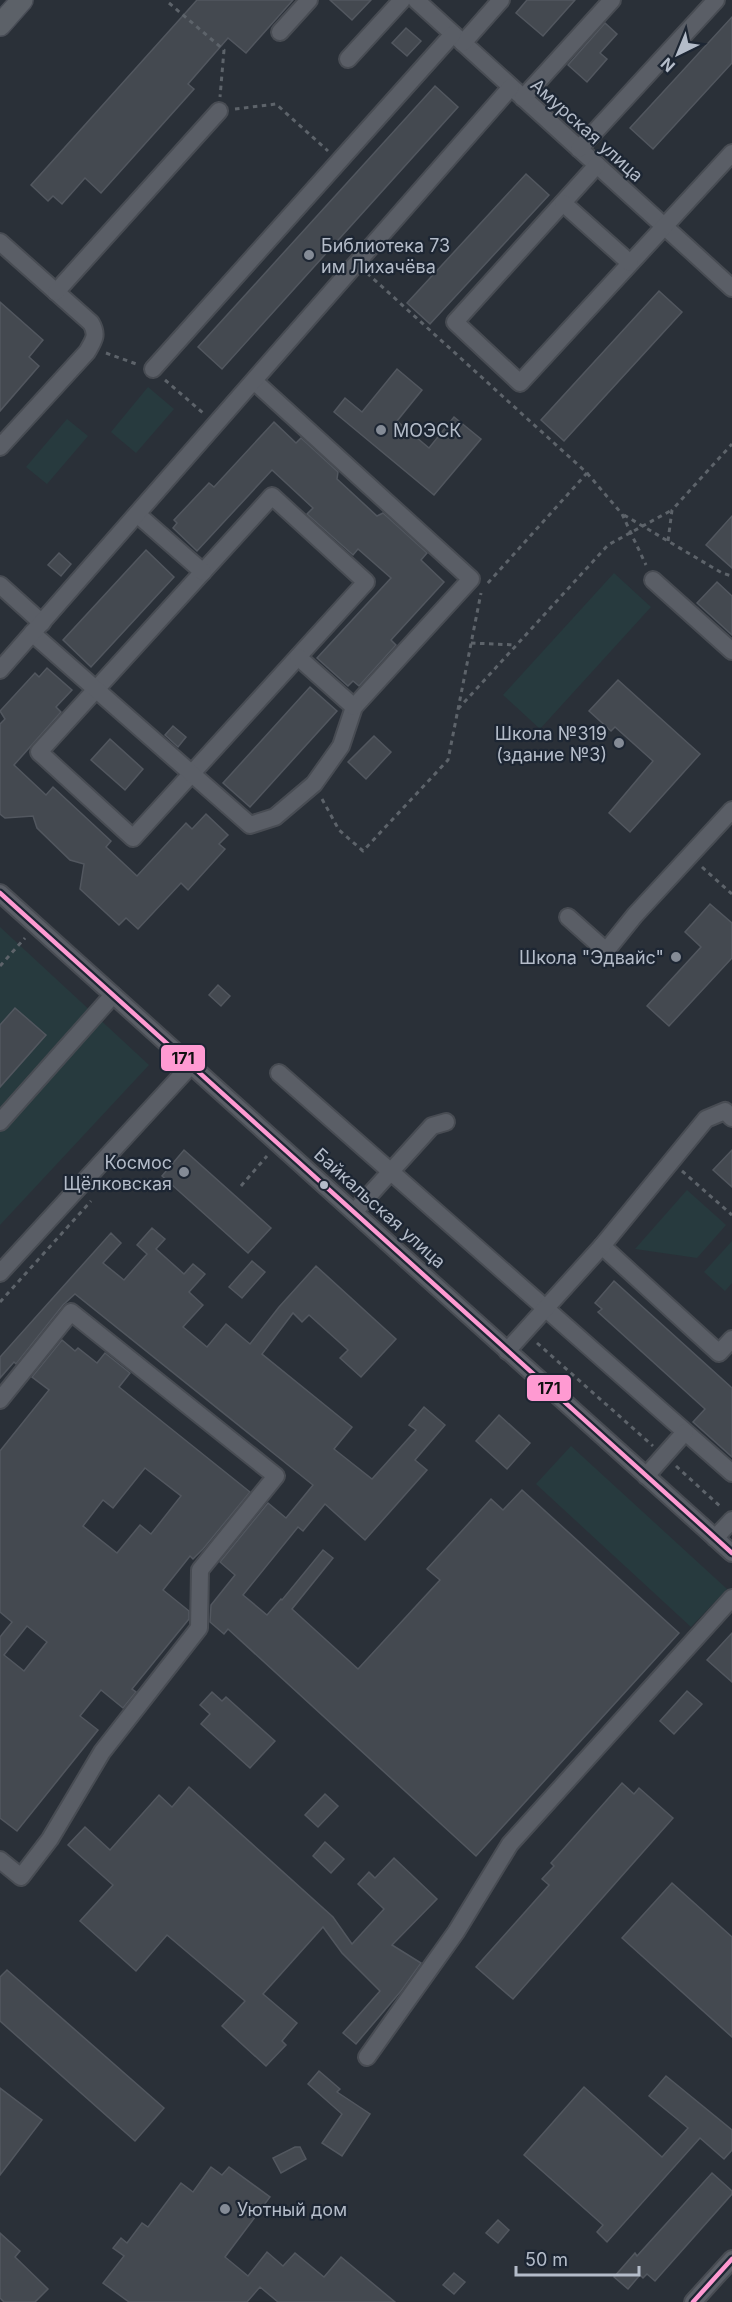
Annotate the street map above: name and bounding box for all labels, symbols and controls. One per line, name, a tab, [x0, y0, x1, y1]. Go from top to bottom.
north arrow	[648, 24, 708, 84]
text: N	[656, 53, 679, 76]
street label: Амурская улица	[527, 74, 647, 186]
place label: Библиотека 73 им Лихачёва	[321, 235, 450, 277]
marker: Библиотека 73 им Лихачёва	[302, 248, 316, 262]
place label: МОЭСК	[393, 420, 461, 441]
marker: МОЭСК	[374, 423, 388, 437]
place label: Школа №319 (здание №3)	[495, 723, 607, 765]
marker: Школа №319 (здание №3)	[612, 736, 626, 750]
place label: Школа "Эдвайс"	[519, 947, 664, 968]
marker: Школа "Эдвайс"	[669, 950, 683, 964]
line badge: 171	[160, 1044, 206, 1072]
text: 171	[171, 1048, 195, 1068]
street label: Байкальская улица	[310, 1144, 450, 1272]
place label: Космос Щёлковская	[63, 1152, 172, 1194]
marker: Космос Щёлковская	[177, 1165, 191, 1179]
unlabelled marker	[318, 1179, 330, 1191]
line badge: 171	[526, 1374, 572, 1402]
text: 171	[537, 1378, 561, 1398]
place label: Уютный дом	[237, 2199, 347, 2220]
marker: Уютный дом	[218, 2202, 232, 2216]
scale bar	[516, 2239, 639, 2277]
text: 50 m	[525, 2249, 568, 2270]

